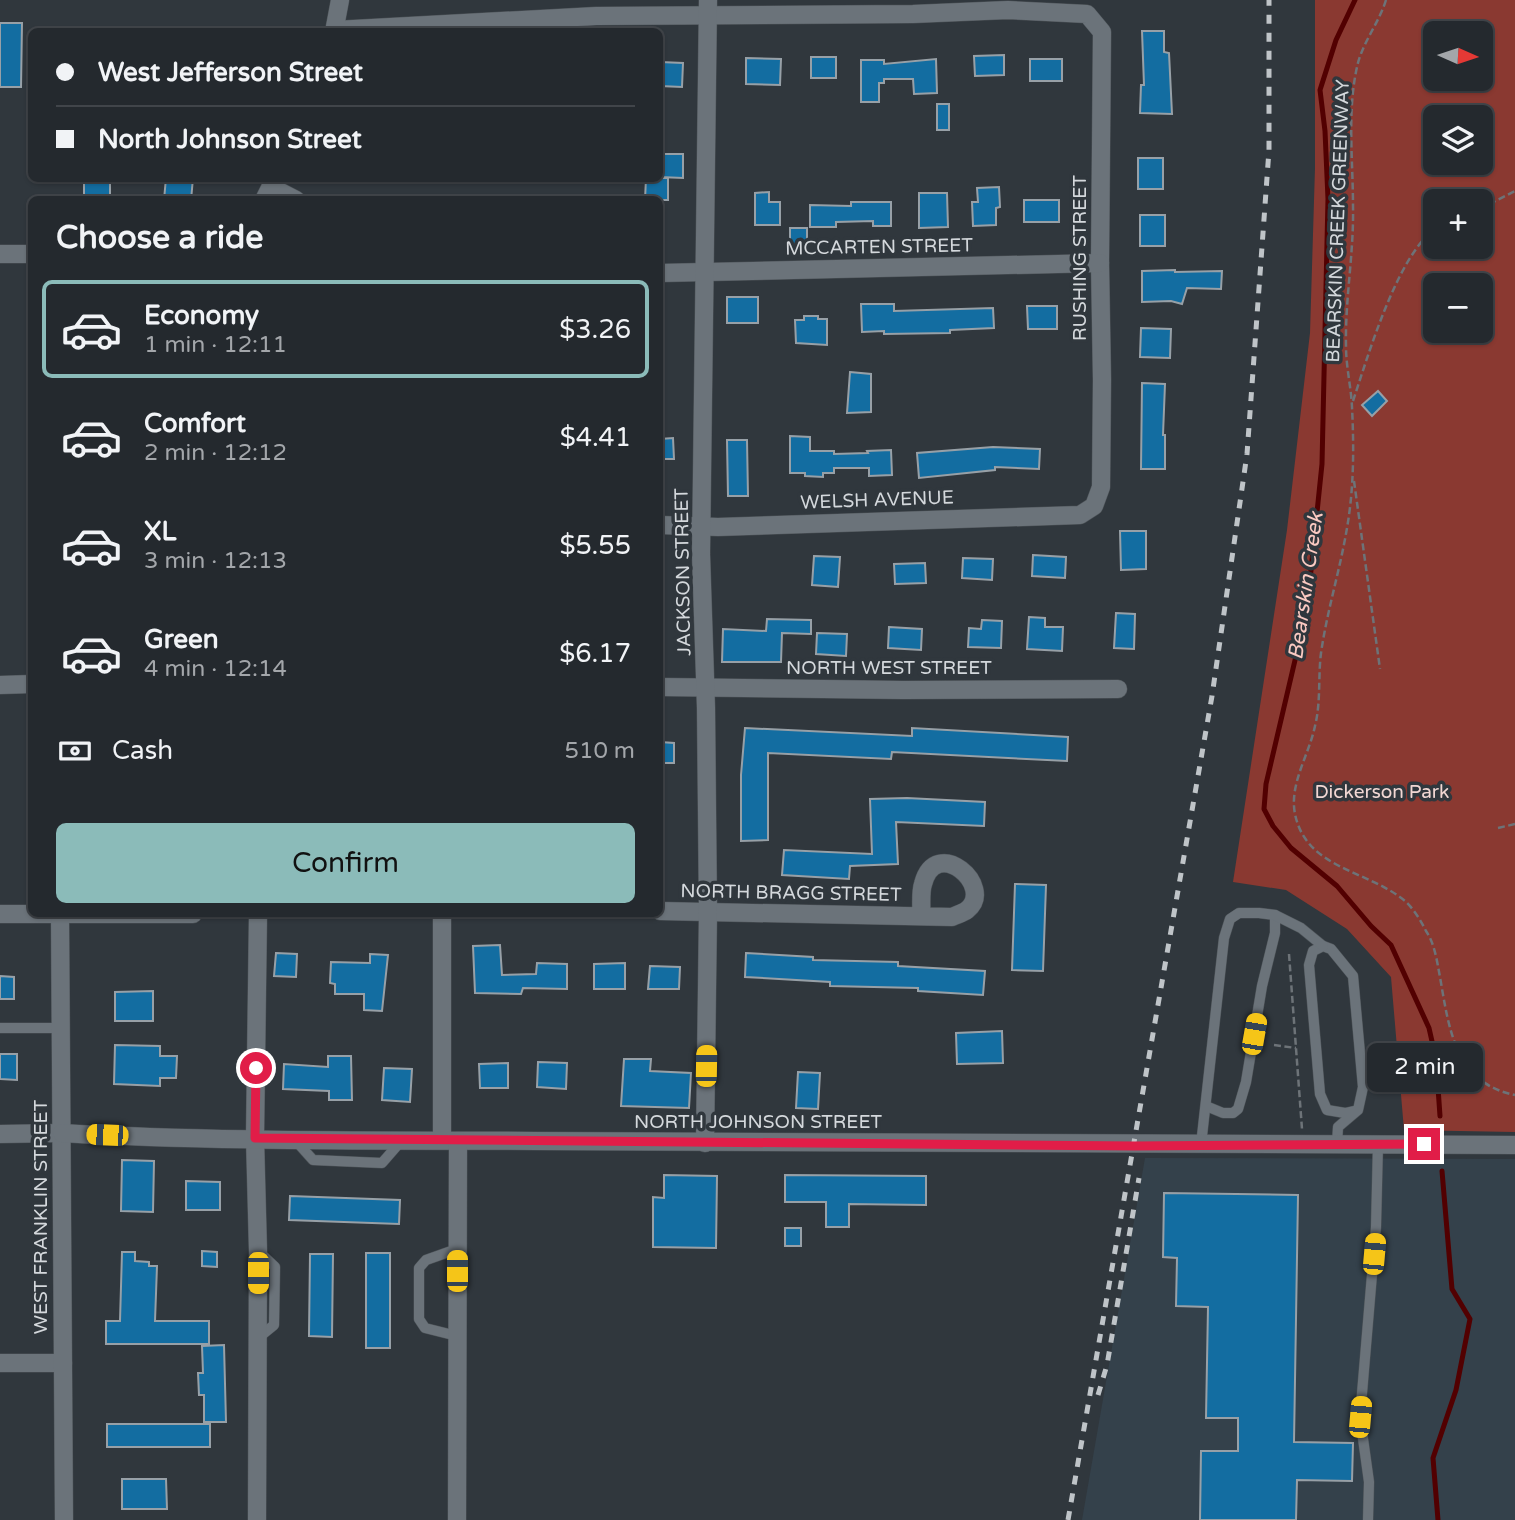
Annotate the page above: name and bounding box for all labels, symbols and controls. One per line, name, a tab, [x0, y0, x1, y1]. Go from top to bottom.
north arrow	[1423, 21, 1493, 91]
map controls	[1423, 21, 1493, 343]
text: West Jefferson Street	[98, 57, 363, 88]
street label: BEARSKIN CREEK GREENWAY	[1322, 79, 1354, 363]
button: layers	[1423, 105, 1493, 175]
text: North Johnson Street	[98, 124, 362, 155]
street label: RUSHING STREET	[1069, 175, 1091, 341]
button: +	[1423, 189, 1493, 259]
text: Choose a ride	[56, 219, 263, 257]
street label: MCCARTEN STREET	[785, 234, 974, 260]
button: −	[1423, 273, 1493, 343]
icon: car	[60, 298, 123, 361]
text: Economy	[144, 300, 259, 331]
text: $3.26	[559, 314, 631, 345]
text: 1 min · 12:11	[144, 331, 287, 359]
icon: car	[60, 406, 123, 469]
text: Comfort	[144, 408, 246, 439]
text: $4.41	[560, 422, 631, 453]
text: 2 min · 12:12	[144, 439, 287, 467]
street label: WELSH AVENUE	[800, 486, 954, 514]
street label: JACKSON STREET	[671, 487, 695, 656]
water label: Bearskin Creek	[1283, 509, 1329, 661]
icon: car	[60, 514, 123, 577]
text: XL	[144, 516, 176, 547]
text: $5.55	[559, 530, 631, 561]
text: 3 min · 12:13	[144, 547, 287, 575]
icon: car	[60, 622, 123, 685]
text: Green	[144, 624, 219, 655]
text: $6.17	[559, 638, 631, 669]
text: 4 min · 12:14	[144, 655, 287, 683]
street label: NORTH WEST STREET	[786, 657, 992, 679]
icon: cash	[56, 732, 94, 770]
text: Cash	[112, 735, 173, 766]
text: 510 m	[565, 737, 635, 765]
park label: Dickerson Park	[1315, 781, 1449, 803]
button: Confirm	[56, 823, 635, 903]
street label: NORTH BRAGG STREET	[680, 880, 902, 906]
car	[1241, 1011, 1268, 1057]
callout: 2 min	[1366, 1042, 1482, 1092]
car	[696, 1045, 717, 1087]
route start	[240, 1052, 272, 1084]
text: 2 min	[1394, 1053, 1456, 1081]
street label: WEST FRANKLIN STREET	[30, 1099, 52, 1334]
street label: NORTH JOHNSON STREET	[634, 1111, 883, 1133]
car	[86, 1124, 129, 1146]
route end	[1408, 1128, 1440, 1160]
car	[1362, 1232, 1387, 1276]
car	[447, 1250, 468, 1292]
car	[248, 1252, 269, 1294]
car	[1348, 1395, 1373, 1439]

